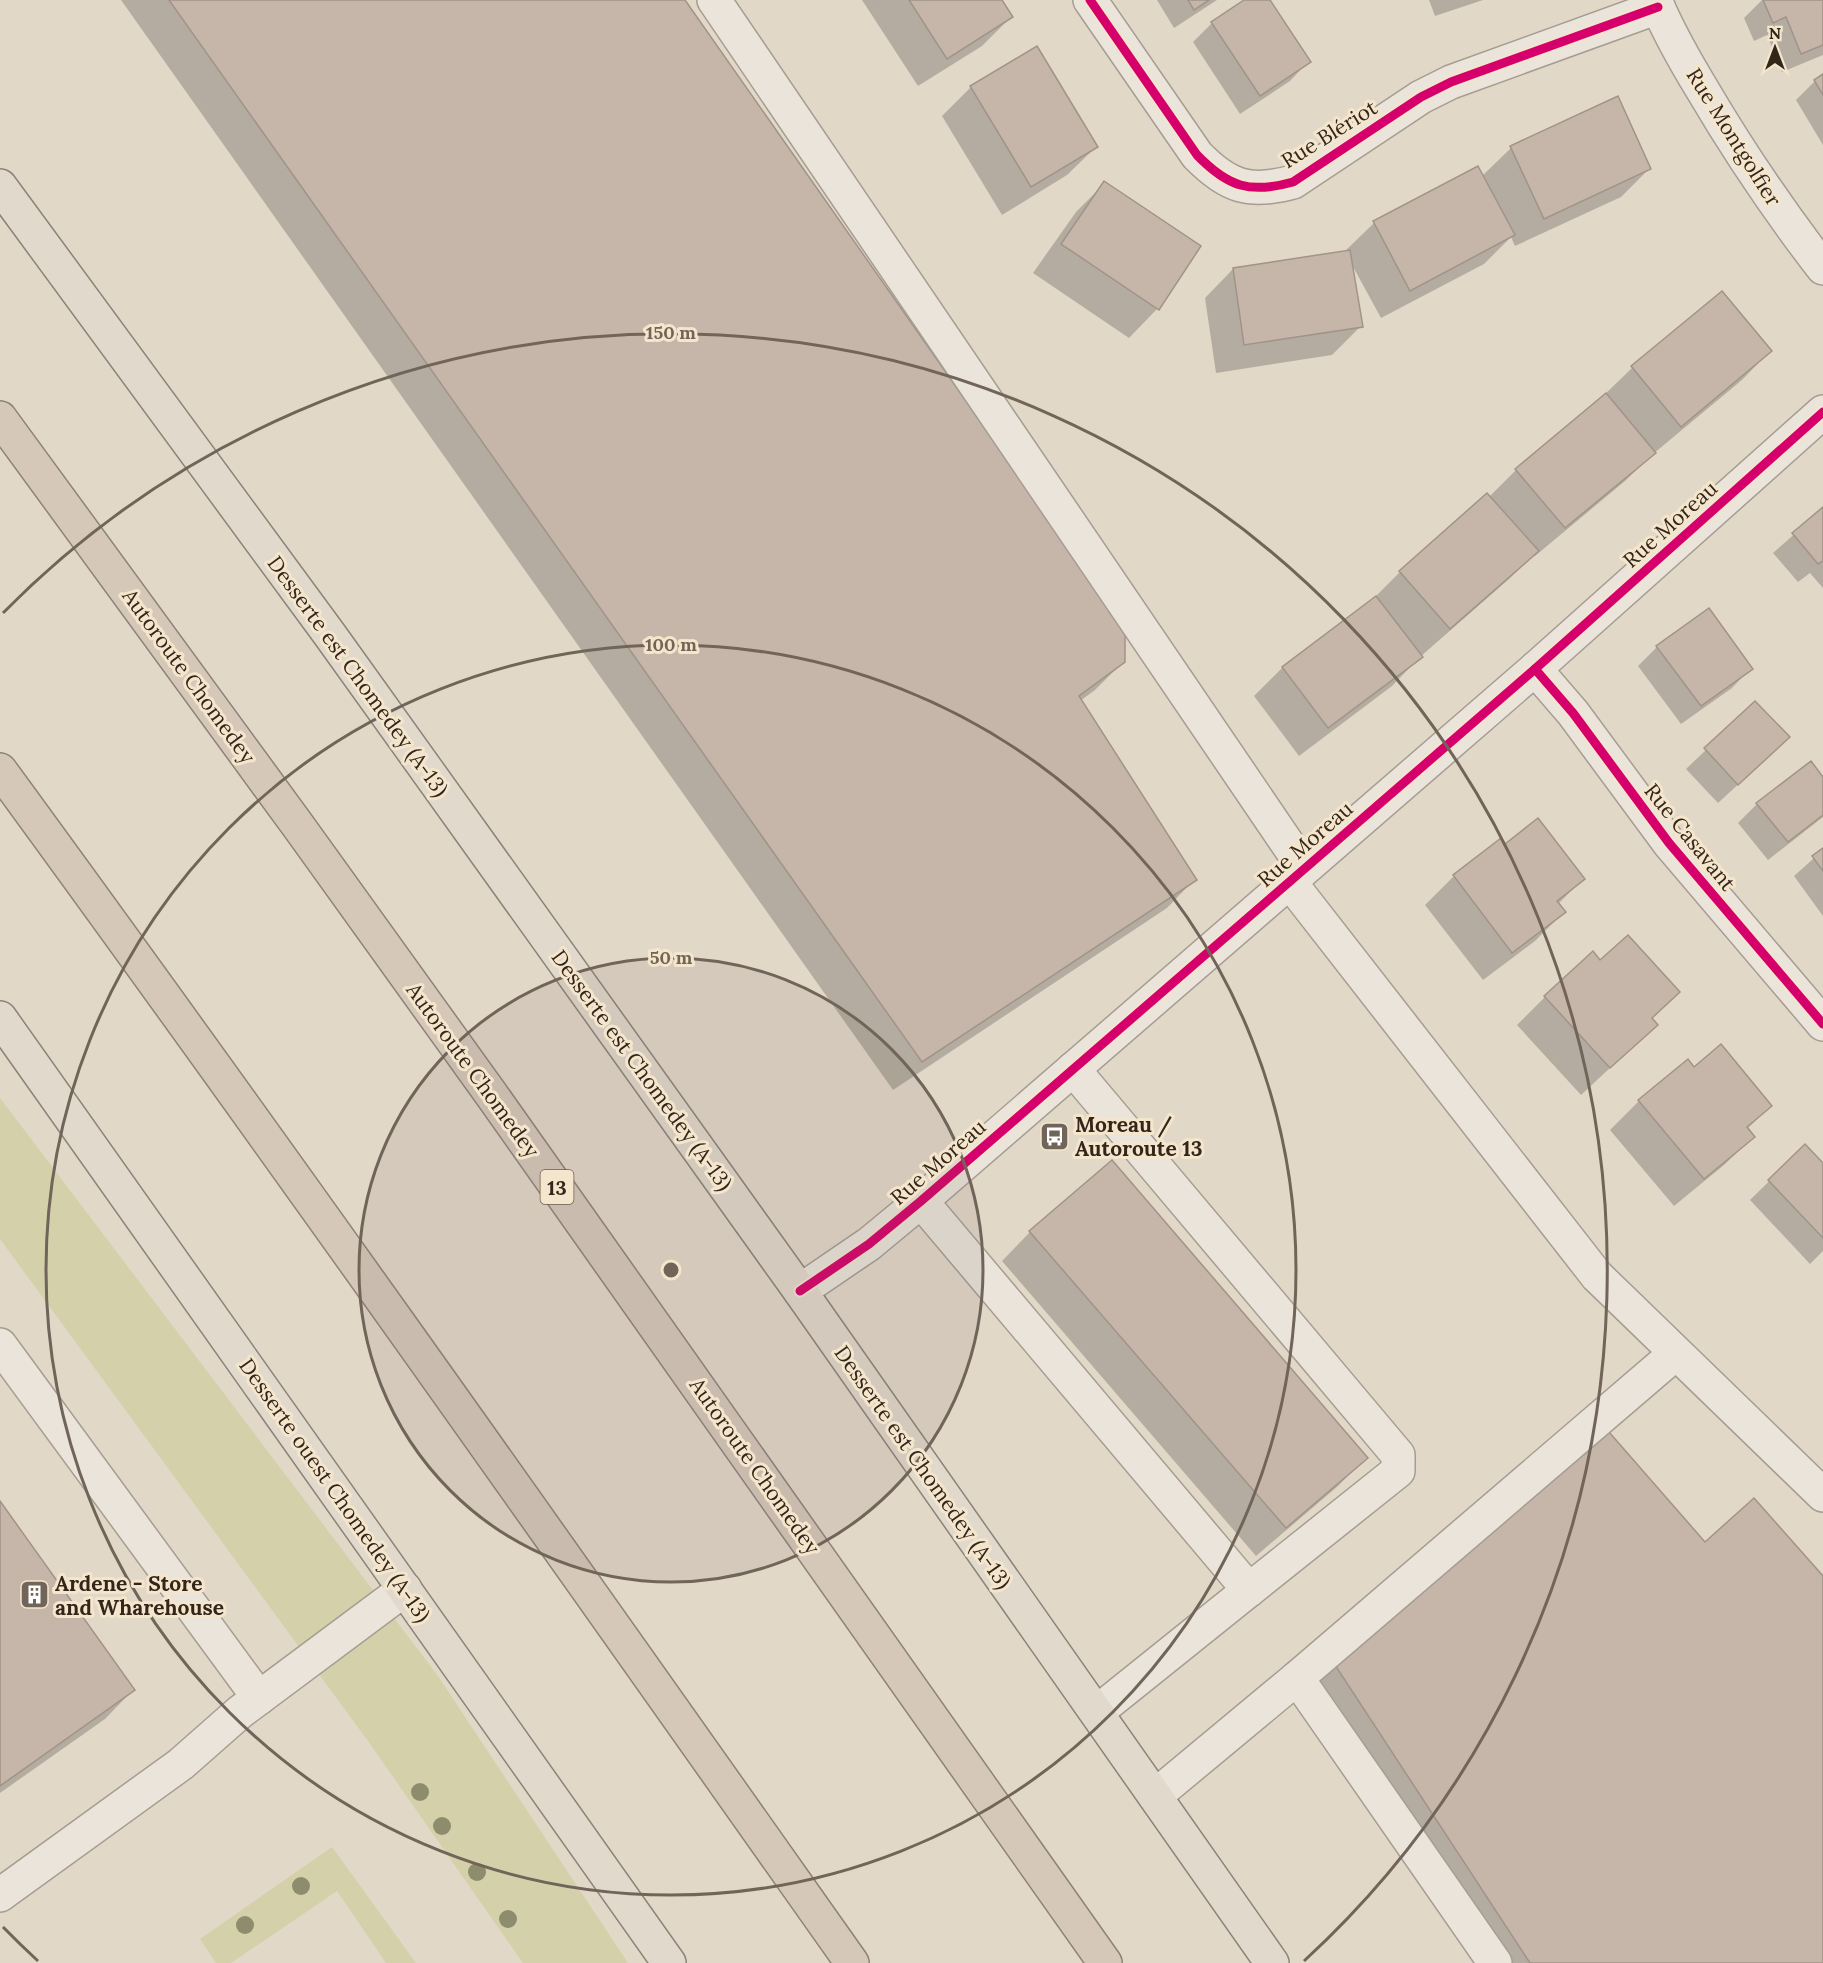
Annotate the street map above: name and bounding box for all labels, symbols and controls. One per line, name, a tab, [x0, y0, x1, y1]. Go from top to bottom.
north arrow	[1745, 18, 1805, 78]
text: N	[1769, 23, 1781, 43]
street label: Rue Montgolfier	[1681, 63, 1787, 211]
street label: Rue Blériot	[1276, 93, 1383, 174]
text: 150 m	[646, 321, 696, 344]
street label: Rue Moreau	[1617, 475, 1723, 573]
street label: Desserte est Chomedey (A-13)	[262, 550, 454, 802]
street label: Autoroute Chomedey	[116, 583, 261, 769]
text: 100 m	[645, 633, 697, 656]
street label: Rue Casavant	[1638, 778, 1742, 897]
street label: Rue Moreau	[1252, 795, 1358, 893]
street label: Desserte est Chomedey (A-13)	[546, 945, 738, 1195]
text: 50 m	[650, 946, 693, 969]
street label: Autoroute Chomedey	[400, 977, 545, 1163]
place label: Moreau / Autoroute 13	[1075, 1111, 1203, 1162]
street label: Rue Moreau	[885, 1113, 991, 1211]
bus stop icon: Moreau / Autoroute 13	[1038, 1120, 1070, 1152]
road number: 13	[540, 1170, 574, 1204]
centre of rings	[661, 1260, 681, 1280]
street label: Desserte est Chomedey (A-13)	[829, 1340, 1017, 1594]
street label: Desserte ouest Chomedey (A-13)	[233, 1353, 437, 1627]
street label: Autoroute Chomedey	[683, 1372, 826, 1560]
place label: Ardene - Store and Wharehouse	[55, 1570, 224, 1621]
building icon: Ardene - Store and Wharehouse	[18, 1579, 50, 1611]

